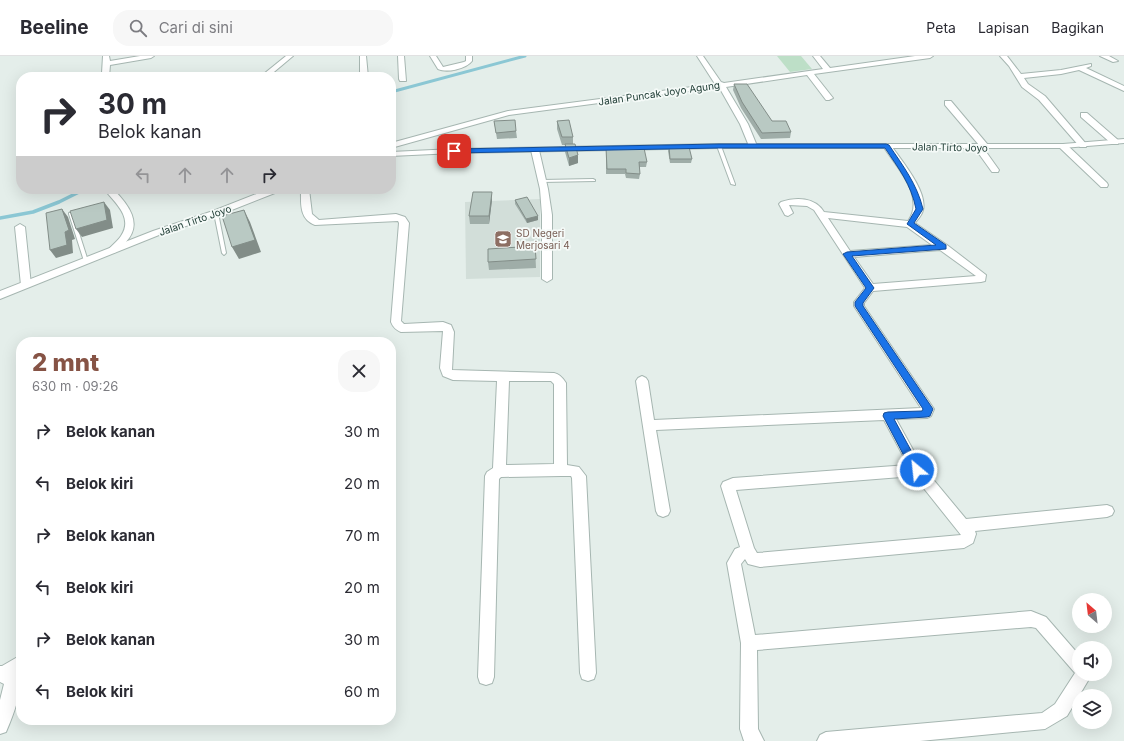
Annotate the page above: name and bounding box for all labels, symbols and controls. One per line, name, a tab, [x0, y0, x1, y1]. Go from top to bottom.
search box	[113, 10, 393, 46]
text: Beeline	[20, 16, 89, 39]
icon: search	[127, 17, 149, 39]
text: Cari di sini	[159, 18, 233, 37]
text: Peta	[926, 19, 956, 36]
text: Lapisan	[978, 19, 1029, 36]
text: Bagikan	[1051, 19, 1104, 36]
street label: Jalan Puncak Joyo Agung	[597, 79, 721, 107]
text: 30 m	[98, 87, 167, 121]
icon: right	[32, 88, 84, 140]
text: Belok kanan	[98, 121, 202, 142]
pin	[437, 134, 471, 168]
icon: arrive	[443, 140, 465, 162]
street label: Jalan Tirto Joyo	[912, 140, 988, 154]
icon: left	[132, 164, 154, 186]
icon: ahead	[174, 164, 196, 186]
icon: ahead	[216, 164, 238, 186]
icon: right	[258, 164, 280, 186]
street label: Jalan Tirto Joyo	[157, 202, 233, 238]
place label: SD Negeri Merjosari 4	[516, 227, 570, 251]
school or university icon: SD Negeri Merjosari 4	[493, 229, 513, 249]
text: 2 mnt	[32, 348, 99, 377]
button: close	[338, 350, 380, 392]
text: 630 m · 09:26	[32, 378, 118, 394]
icon: right	[32, 420, 54, 442]
text: Belok kanan	[66, 422, 155, 441]
text: 30 m	[344, 422, 380, 441]
position arrow	[896, 449, 938, 491]
icon: left	[32, 472, 54, 494]
text: Belok kiri	[66, 474, 133, 493]
text: 20 m	[344, 474, 380, 493]
icon: right	[32, 524, 54, 546]
text: Belok kanan	[66, 526, 155, 545]
text: 70 m	[345, 526, 380, 545]
icon: left	[32, 576, 54, 598]
text: Belok kiri	[66, 578, 133, 597]
text: 20 m	[344, 578, 380, 597]
north arrow	[1072, 593, 1112, 633]
map controls	[1072, 593, 1112, 729]
icon: right	[32, 628, 54, 650]
text: Belok kanan	[66, 630, 155, 649]
text: 30 m	[344, 630, 380, 649]
button: sound	[1072, 641, 1112, 681]
icon: left	[32, 680, 54, 702]
text: Belok kiri	[66, 682, 133, 701]
text: 60 m	[344, 682, 380, 701]
button: layers	[1072, 689, 1112, 729]

